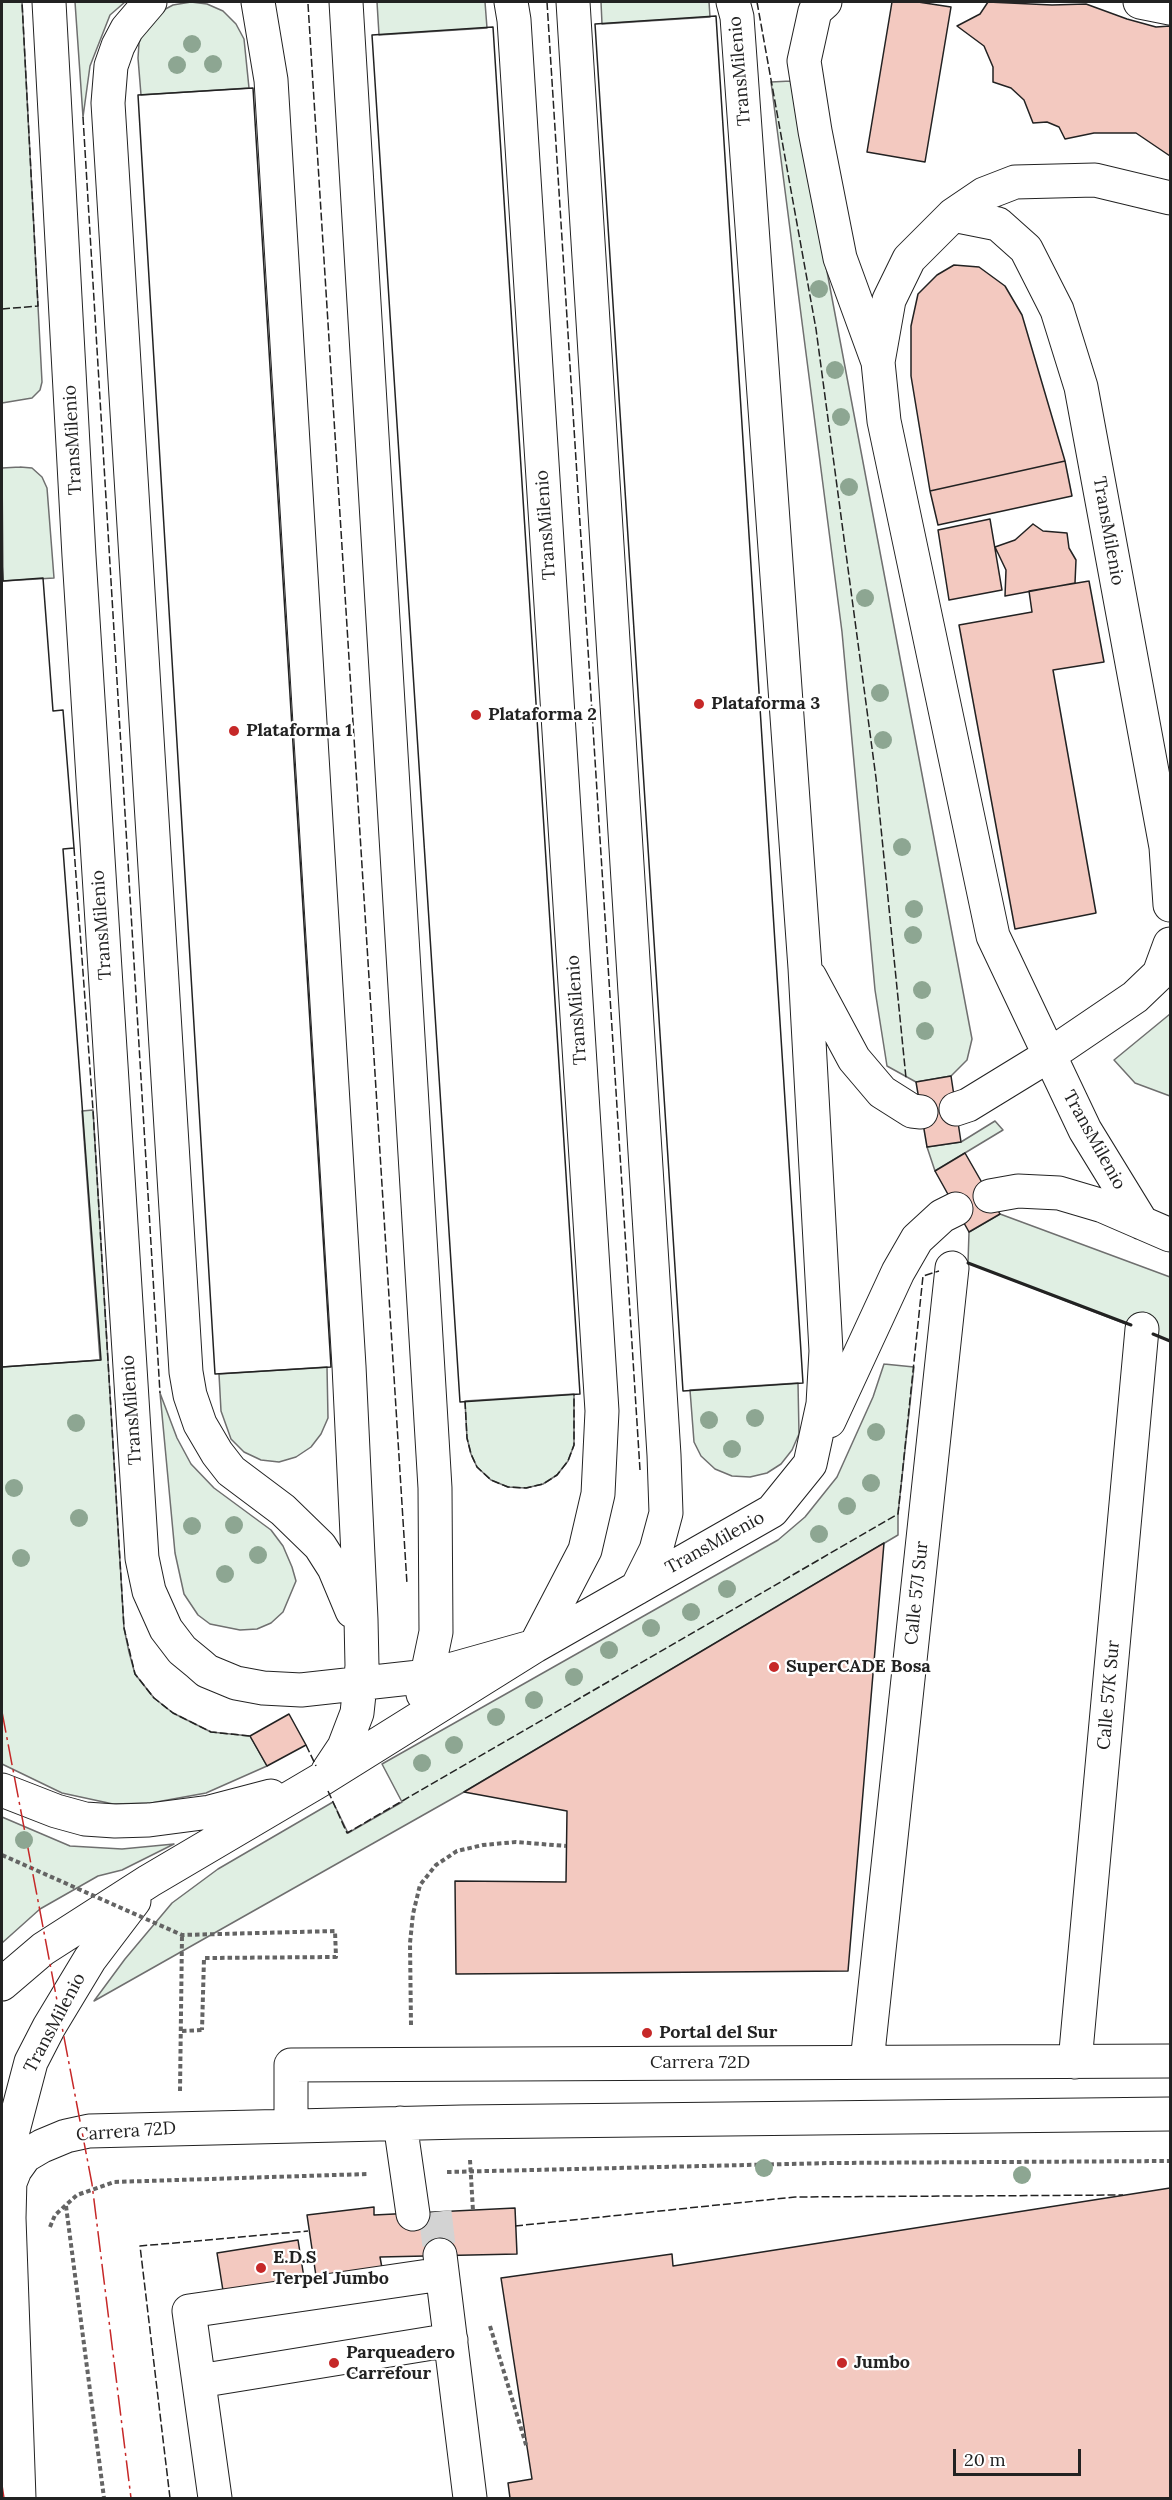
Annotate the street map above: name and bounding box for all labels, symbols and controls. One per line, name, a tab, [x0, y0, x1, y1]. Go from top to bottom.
street label: TransMilenio	[724, 15, 756, 127]
street label: TransMilenio	[59, 385, 87, 495]
street label: TransMilenio	[531, 469, 561, 581]
street label: TransMilenio	[1088, 475, 1128, 587]
place label: Plataforma 3	[711, 693, 820, 715]
marker: Plataforma 3	[692, 697, 706, 711]
place label: Plataforma 2	[488, 704, 597, 726]
marker: Plataforma 2	[469, 708, 483, 722]
place label: Plataforma 1	[246, 720, 353, 742]
marker: Plataforma 1	[227, 724, 241, 738]
street label: TransMilenio	[87, 869, 117, 981]
street label: TransMilenio	[562, 954, 592, 1066]
street label: TransMilenio	[1058, 1087, 1130, 1193]
street label: TransMilenio	[117, 1354, 147, 1466]
street label: TransMilenio	[662, 1507, 768, 1579]
street label: Calle 57J Sur	[901, 1540, 933, 1646]
street label: Calle 57K Sur	[1093, 1639, 1125, 1751]
place label: SuperCADE Bosa	[786, 1656, 931, 1678]
marker: SuperCADE Bosa	[767, 1660, 781, 1674]
street label: TransMilenio	[20, 1969, 90, 2077]
place label: Portal del Sur	[659, 2022, 777, 2044]
marker: Portal del Sur	[640, 2026, 654, 2040]
street label: Carrera 72D	[650, 2052, 750, 2074]
street label: Carrera 72D	[75, 2118, 177, 2146]
place label: E.D.S Terpel Jumbo	[273, 2247, 389, 2290]
marker: E.D.S Terpel Jumbo	[254, 2261, 268, 2275]
place label: Parqueadero Carrefour	[346, 2342, 455, 2384]
place label: Jumbo	[854, 2352, 910, 2374]
marker: Parqueadero Carrefour	[327, 2356, 341, 2370]
marker: Jumbo	[835, 2356, 849, 2370]
scale bar	[956, 2437, 1084, 2475]
text: 20 m	[964, 2448, 1006, 2471]

